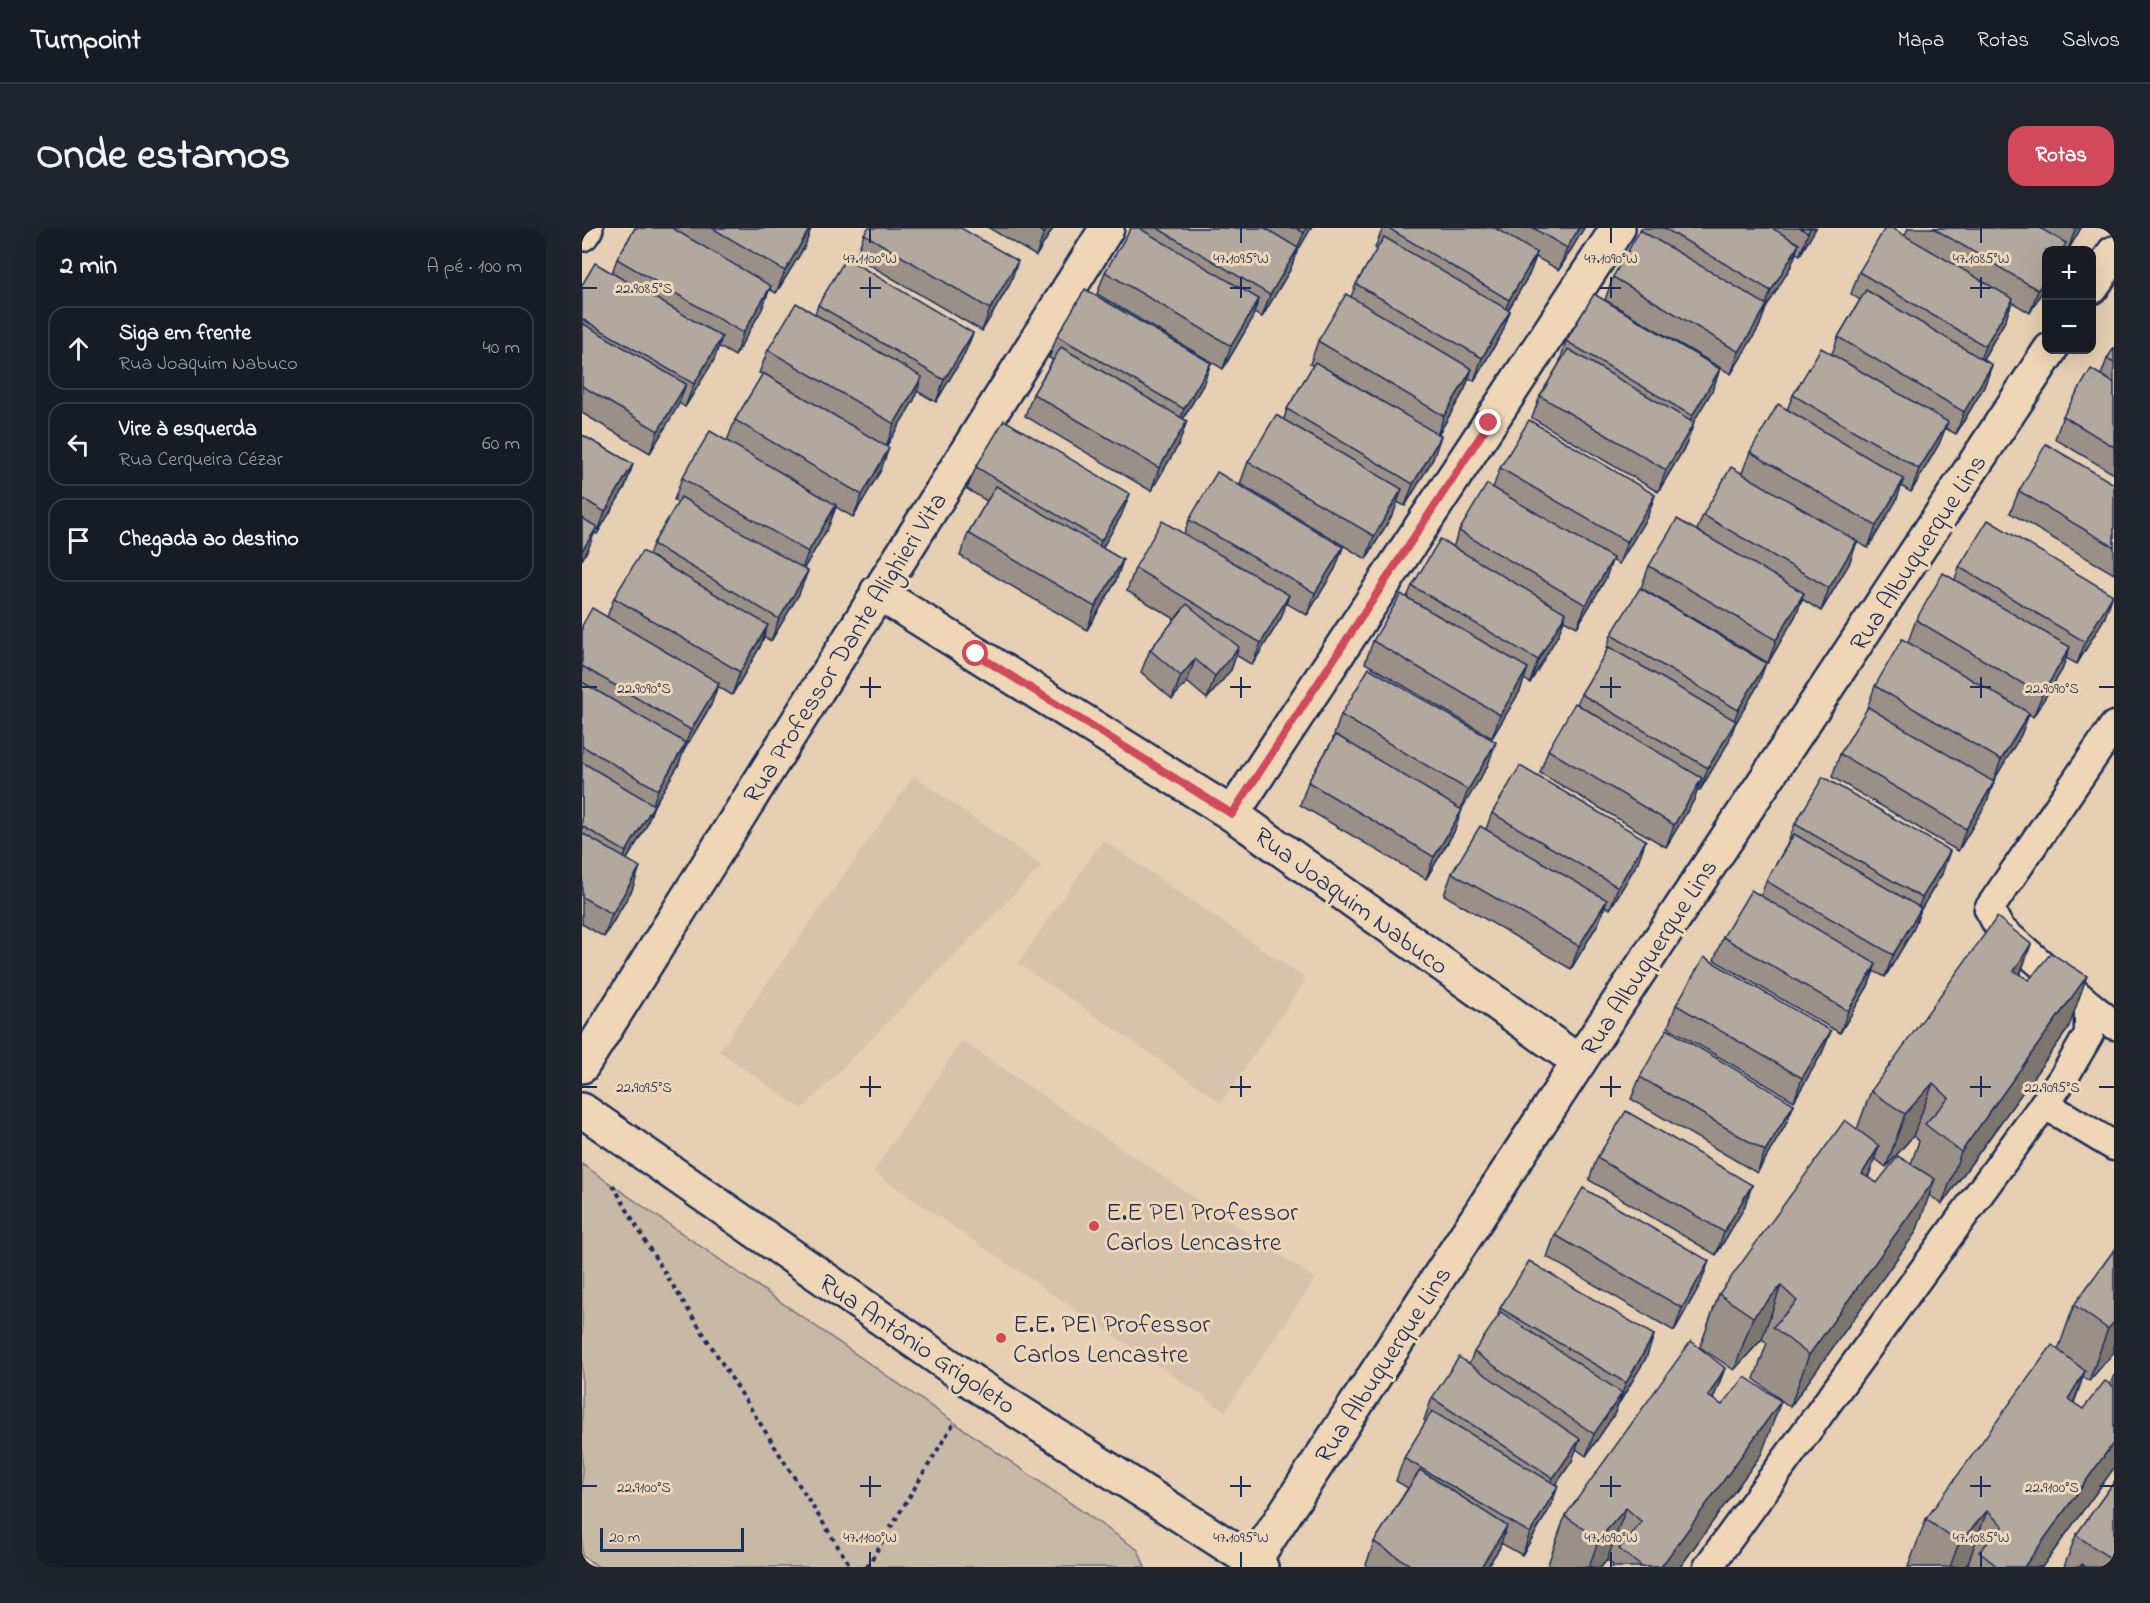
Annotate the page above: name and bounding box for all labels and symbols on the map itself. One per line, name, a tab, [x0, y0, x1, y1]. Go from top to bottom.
text: 47.1100°W	[843, 248, 897, 270]
text: 47.1095°W	[1213, 248, 1269, 270]
text: 47.1090°W	[1584, 248, 1638, 270]
text: 47.1085°W	[1953, 248, 2009, 270]
text: 22.9085°S	[616, 278, 673, 300]
route end	[1475, 409, 1501, 435]
street label: Rua Albuquerque Lins	[1841, 448, 1998, 660]
street label: Rua Professor Dante Alighieri Vita	[735, 486, 958, 812]
route start	[962, 640, 988, 666]
text: 22.9090°S	[617, 678, 671, 700]
text: 22.9090°S	[2025, 678, 2079, 700]
street label: Rua Joaquim Nabuco	[1245, 819, 1455, 986]
street label: Rua Albuquerque Lins	[1572, 853, 1729, 1065]
text: 22.9095°S	[616, 1077, 672, 1099]
text: 22.9095°S	[2024, 1077, 2080, 1099]
place label: E.E PEI Professor Carlos Lencastre	[1106, 1195, 1299, 1263]
marker: E.E PEI Professor Carlos Lencastre	[1087, 1219, 1101, 1233]
street label: Rua Albuquerque Lins	[1306, 1260, 1463, 1472]
street label: Rua Antônio Grigoleto	[810, 1265, 1022, 1426]
place label: E.E. PEI Professor Carlos Lencastre	[1013, 1307, 1211, 1375]
marker: E.E. PEI Professor Carlos Lencastre	[994, 1331, 1008, 1345]
text: 22.9100°S	[617, 1477, 671, 1499]
text: 22.9100°S	[2025, 1477, 2079, 1499]
scale bar	[600, 1525, 744, 1552]
text: 47.1100°W	[843, 1527, 897, 1549]
text: 47.1095°W	[1213, 1527, 1269, 1549]
text: 47.1090°W	[1584, 1527, 1638, 1549]
text: 47.1085°W	[1953, 1527, 2009, 1549]

